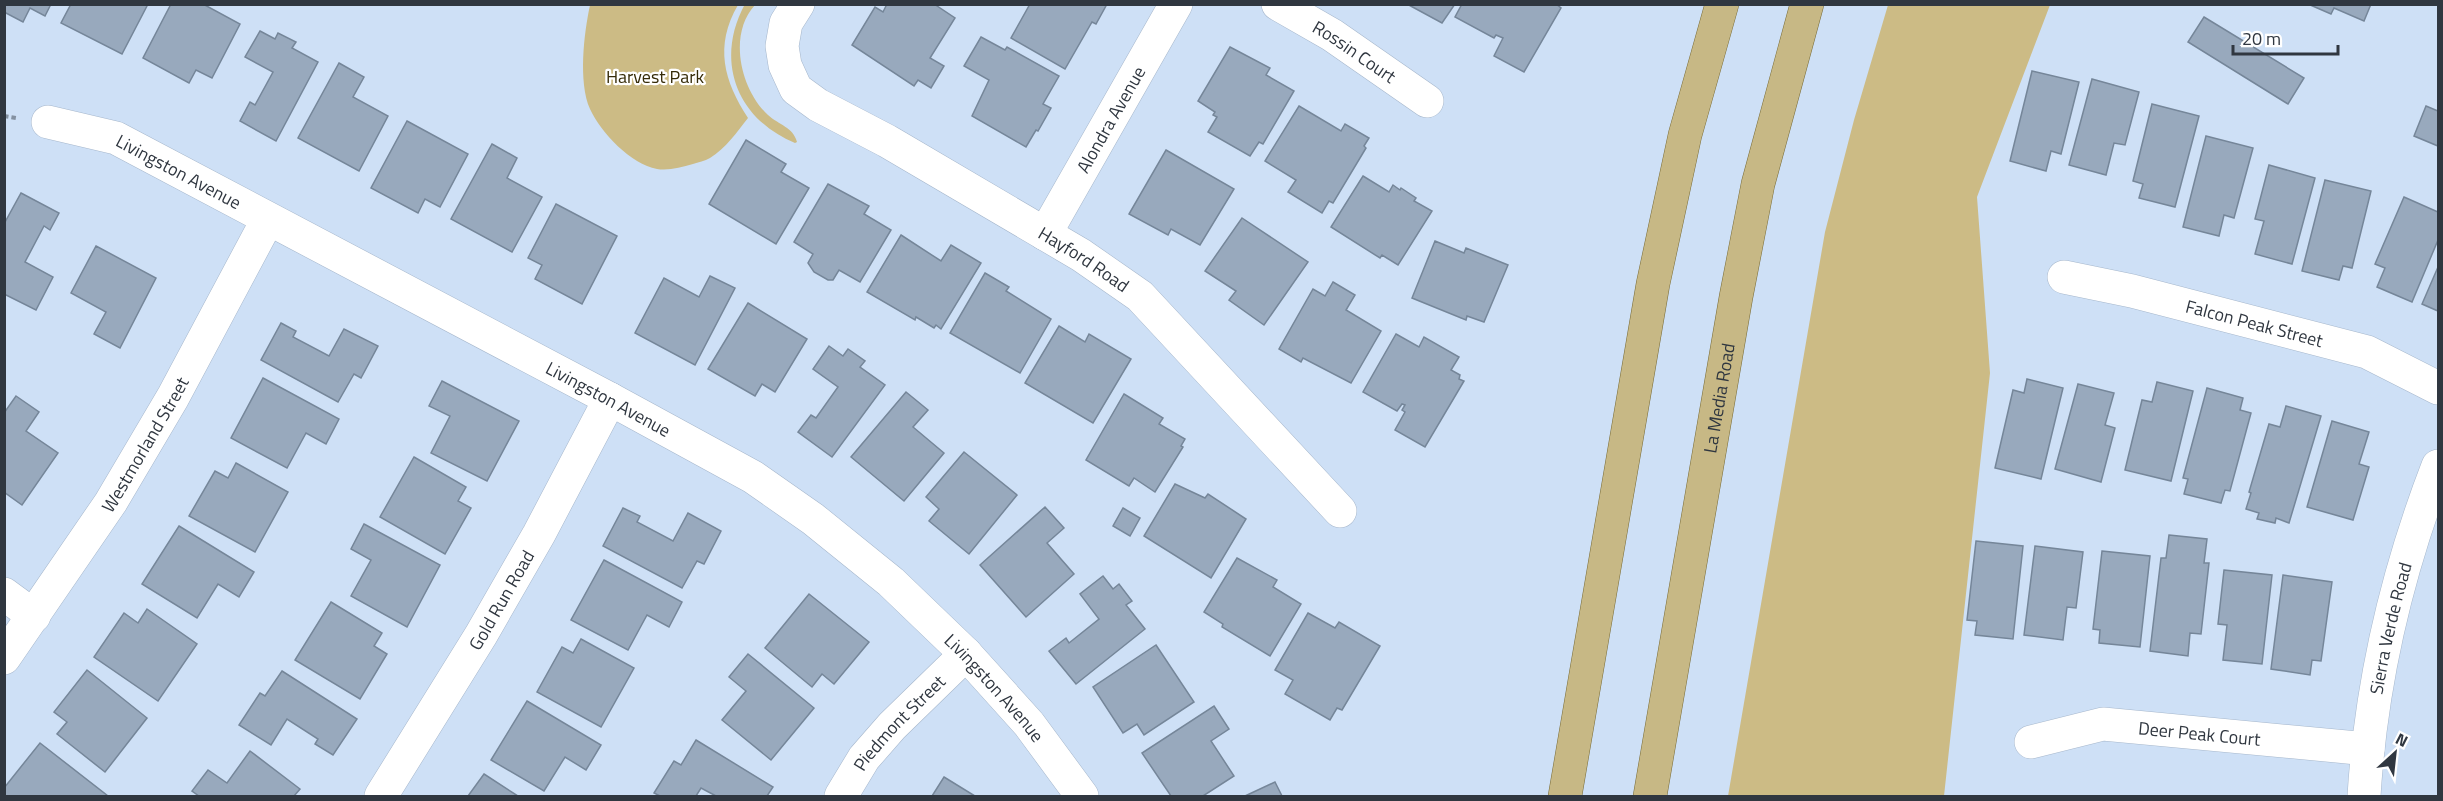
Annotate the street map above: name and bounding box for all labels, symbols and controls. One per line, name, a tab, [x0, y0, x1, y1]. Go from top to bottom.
street label: Rossin Court	[1308, 13, 1402, 90]
scale bar	[2233, 18, 2338, 56]
text: 20 m	[2242, 25, 2281, 52]
street label: Alondra Avenue	[1069, 61, 1152, 178]
park label: Harvest Park	[606, 63, 704, 90]
street label: Livingston Avenue	[111, 127, 246, 215]
street label: Hayford Road	[1033, 219, 1135, 298]
street label: Falcon Peak Street	[2183, 292, 2327, 354]
street label: La Media Road	[1696, 341, 1741, 455]
street label: Livingston Avenue	[541, 354, 676, 443]
street label: Westmorland Street	[94, 371, 195, 518]
street label: Gold Run Road	[461, 545, 541, 655]
street label: Sierra Verde Road	[2362, 559, 2418, 696]
street label: Livingston Avenue	[939, 627, 1051, 747]
street label: Piedmont Street	[846, 668, 951, 776]
street label: Deer Peak Court	[2137, 714, 2262, 752]
north arrow	[2365, 723, 2425, 783]
text: N	[2391, 726, 2412, 753]

